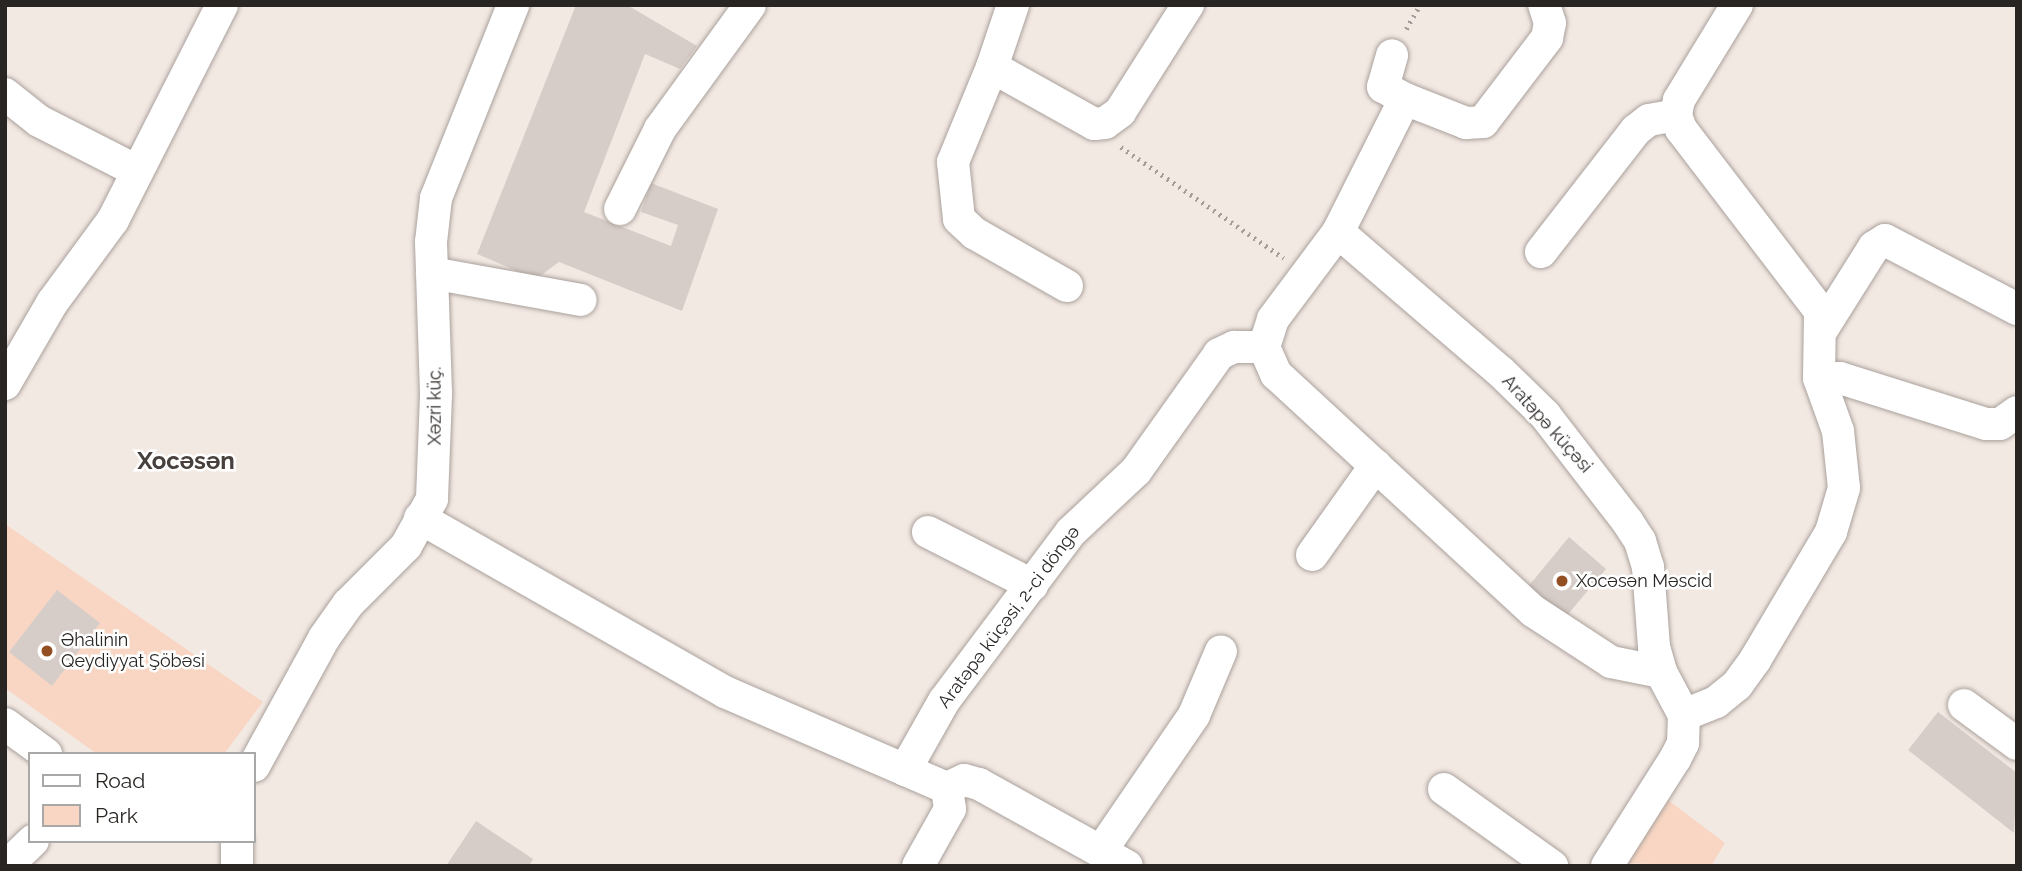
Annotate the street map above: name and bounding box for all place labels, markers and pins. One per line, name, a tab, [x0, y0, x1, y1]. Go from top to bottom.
place label: Xocəsən Məscid	[1576, 570, 1712, 592]
marker: Xocəsən Məscid	[1554, 573, 1570, 589]
place label: Əhalinin Qeydiyyat Şöbəsi	[61, 630, 205, 672]
marker: Əhalinin Qeydiyyat Şöbəsi	[39, 643, 55, 659]

